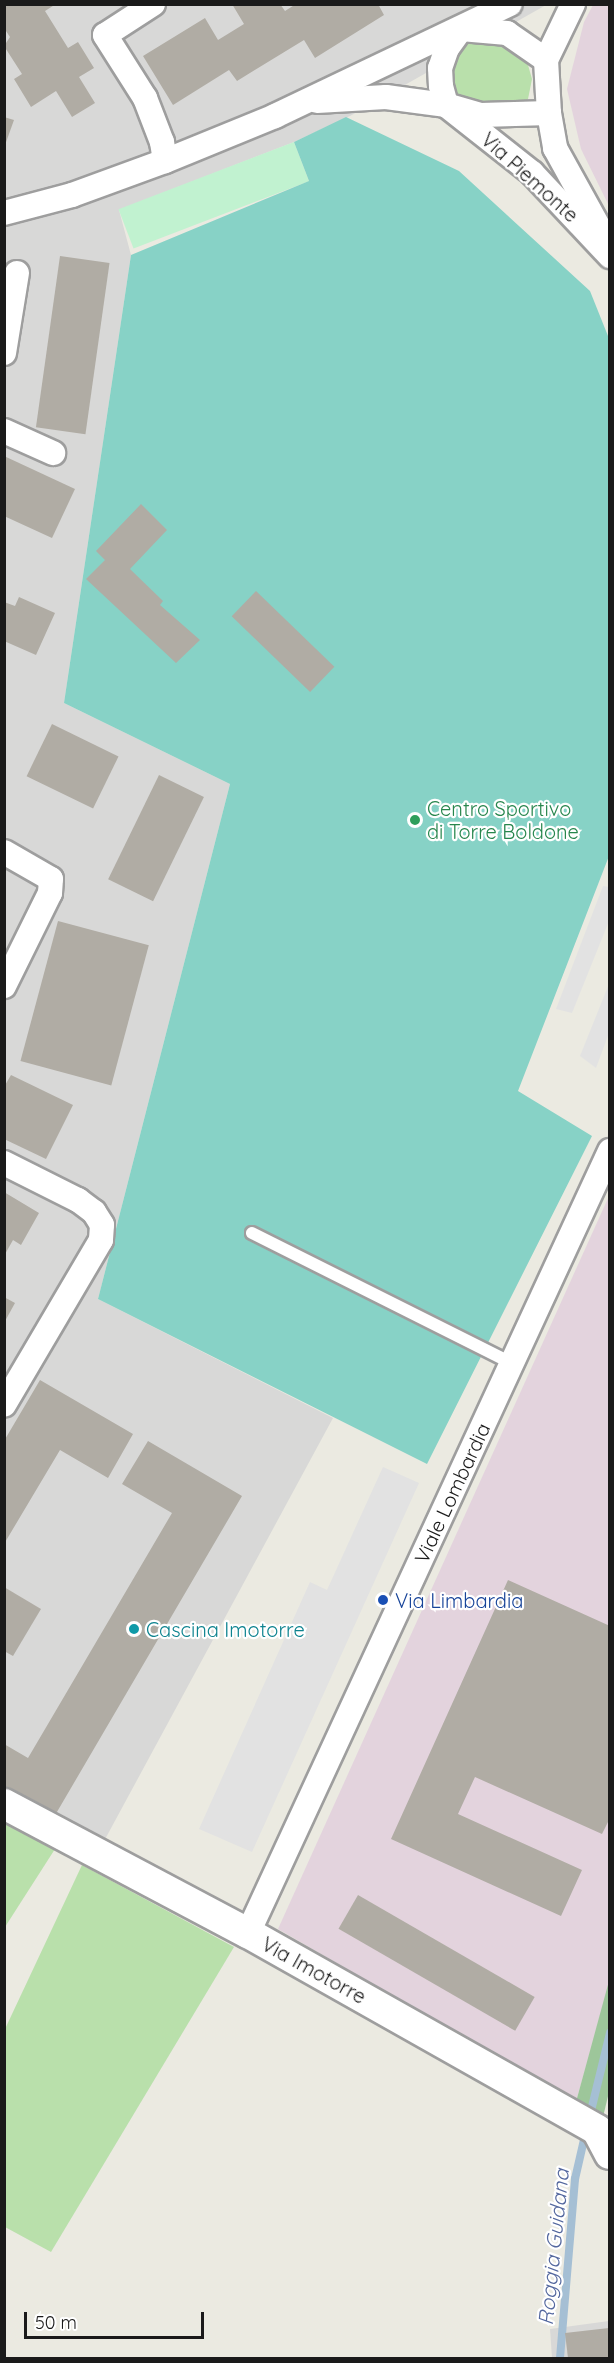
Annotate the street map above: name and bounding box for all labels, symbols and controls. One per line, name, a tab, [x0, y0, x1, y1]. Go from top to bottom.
street label: Via Piemonte	[476, 127, 584, 227]
place label: Centro Sportivo di Torre Boldone	[427, 796, 579, 843]
marker: Centro Sportivo di Torre Boldone	[408, 813, 422, 827]
street label: Viale Lombardia	[409, 1419, 495, 1567]
place label: Via Limbardia	[395, 1588, 523, 1612]
marker: Via Limbardia	[376, 1593, 390, 1607]
place label: Cascina Imotorre	[146, 1617, 305, 1641]
marker: Cascina Imotorre	[127, 1622, 141, 1636]
street label: Via Imotorre	[258, 1932, 370, 2008]
water label: Roggia Guidana	[532, 2168, 574, 2326]
scale bar	[27, 2300, 207, 2338]
text: 50 m	[35, 2311, 77, 2334]

